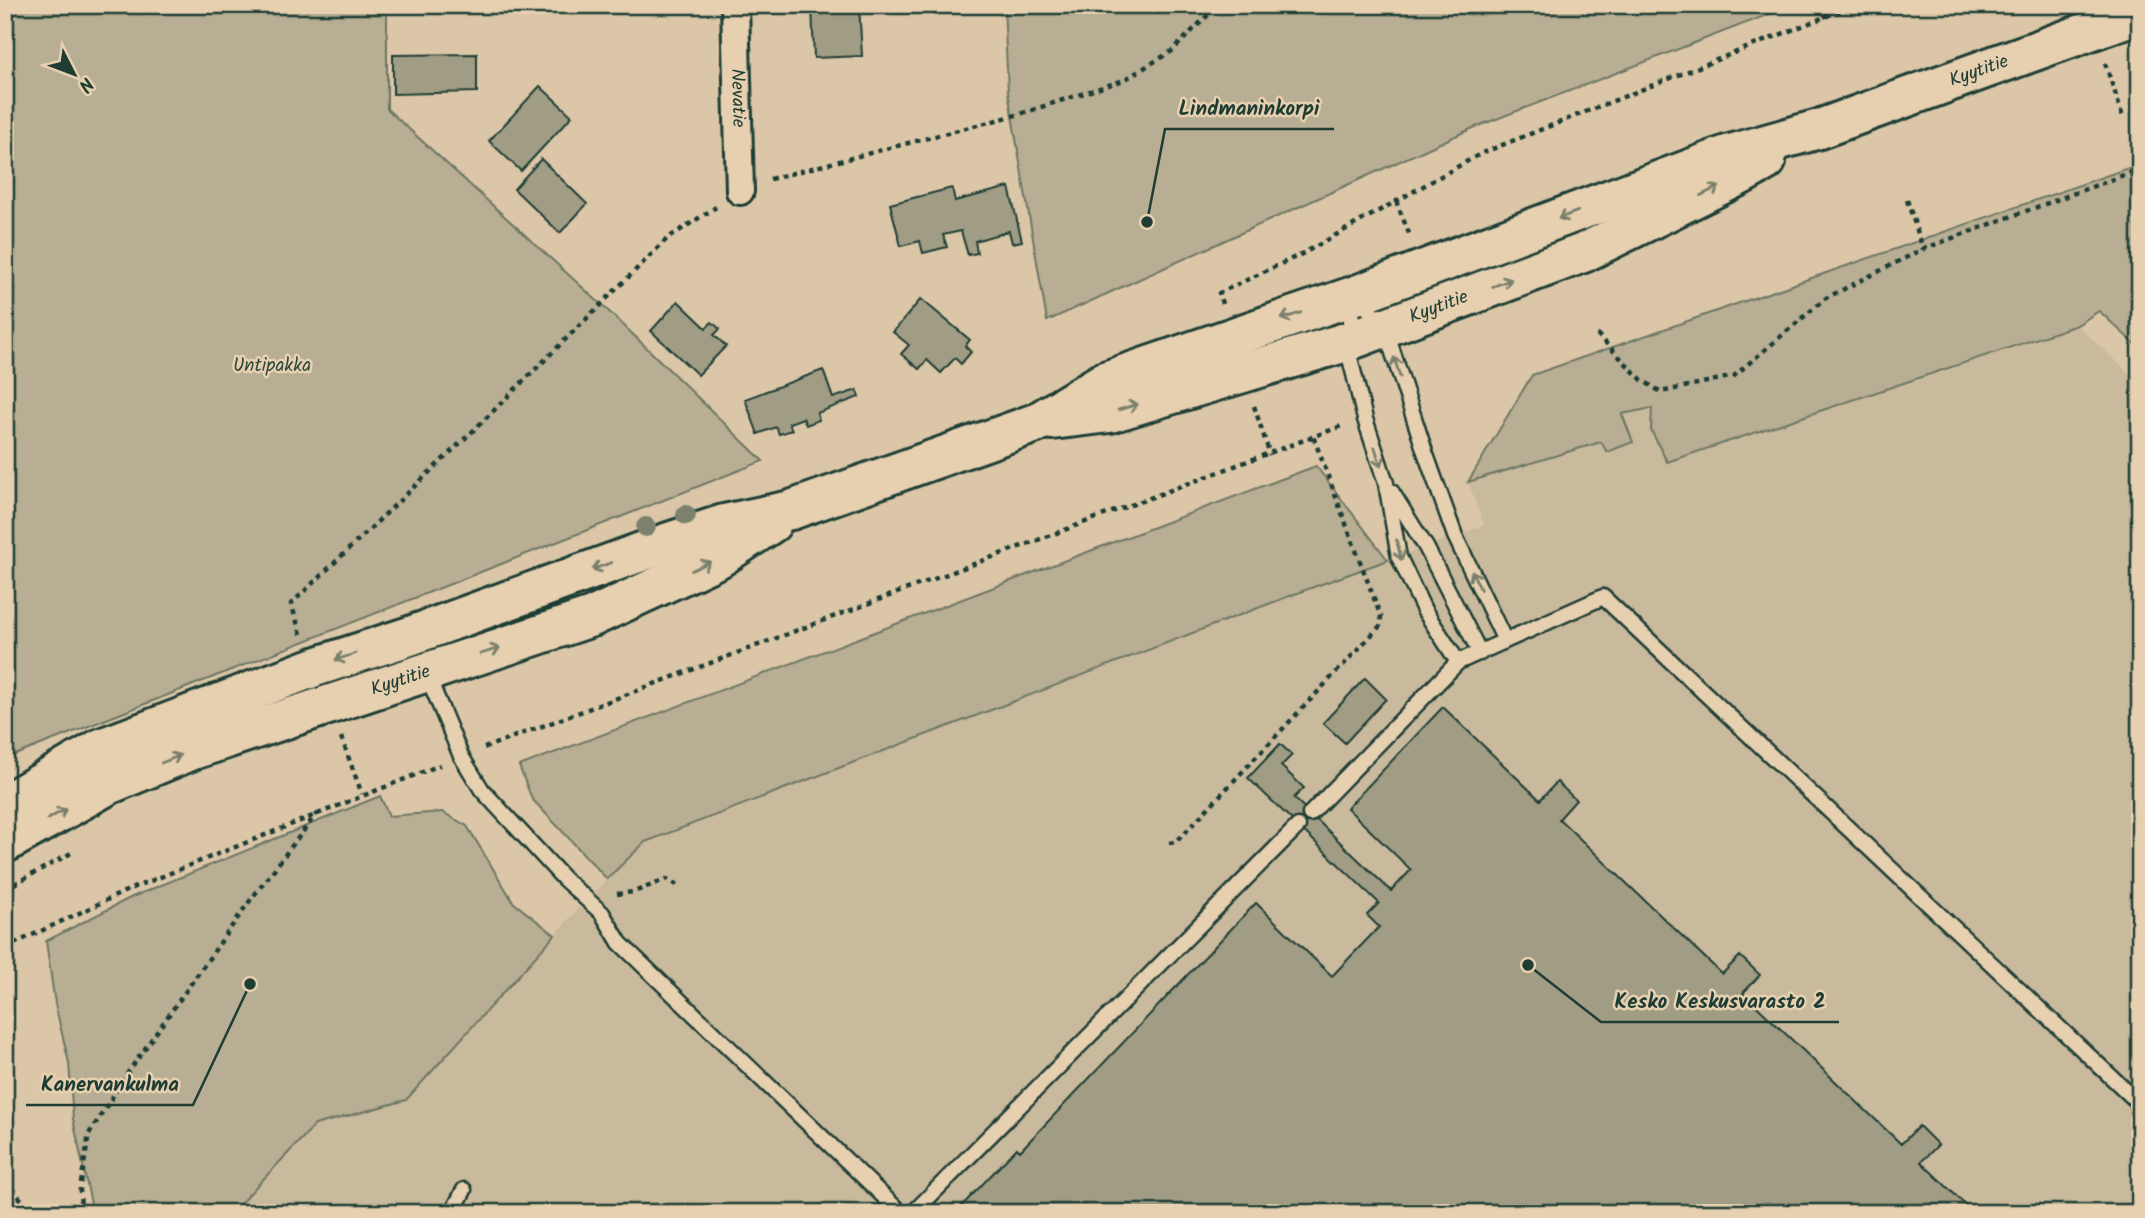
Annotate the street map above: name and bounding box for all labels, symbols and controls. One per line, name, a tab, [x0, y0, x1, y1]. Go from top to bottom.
north arrow	[38, 38, 108, 108]
street label: Kyytitie	[1945, 47, 2013, 96]
street label: Nevatie	[722, 68, 753, 128]
text: N	[70, 70, 100, 99]
callout: Lindmaninkorpi	[1165, 87, 1334, 129]
text: Lindmaninkorpi	[1179, 93, 1320, 126]
one-way arrow	[1699, 183, 1720, 197]
one-way arrow	[1557, 209, 1579, 222]
one-way arrow	[1490, 276, 1512, 289]
street label: Kyytitie	[1405, 282, 1473, 332]
one-way arrow	[1281, 311, 1303, 323]
park label: Untipakka	[233, 351, 311, 381]
one-way arrow	[1390, 356, 1403, 378]
one-way arrow	[1117, 400, 1139, 413]
one-way arrow	[1372, 445, 1385, 467]
one-way arrow	[1393, 538, 1406, 561]
one-way arrow	[690, 559, 711, 572]
one-way arrow	[591, 561, 613, 574]
one-way arrow	[1469, 570, 1482, 591]
one-way arrow	[479, 644, 501, 656]
one-way arrow	[334, 651, 356, 664]
street label: Kyytitie	[367, 657, 435, 705]
one-way arrow	[160, 751, 182, 764]
one-way arrow	[46, 807, 66, 821]
callout: Kesko Keskusvarasto 2	[1601, 980, 1839, 1022]
text: Kesko Keskusvarasto 2	[1615, 986, 1825, 1019]
callout: Kanervankulma	[26, 1063, 193, 1105]
text: Kanervankulma	[41, 1069, 179, 1102]

